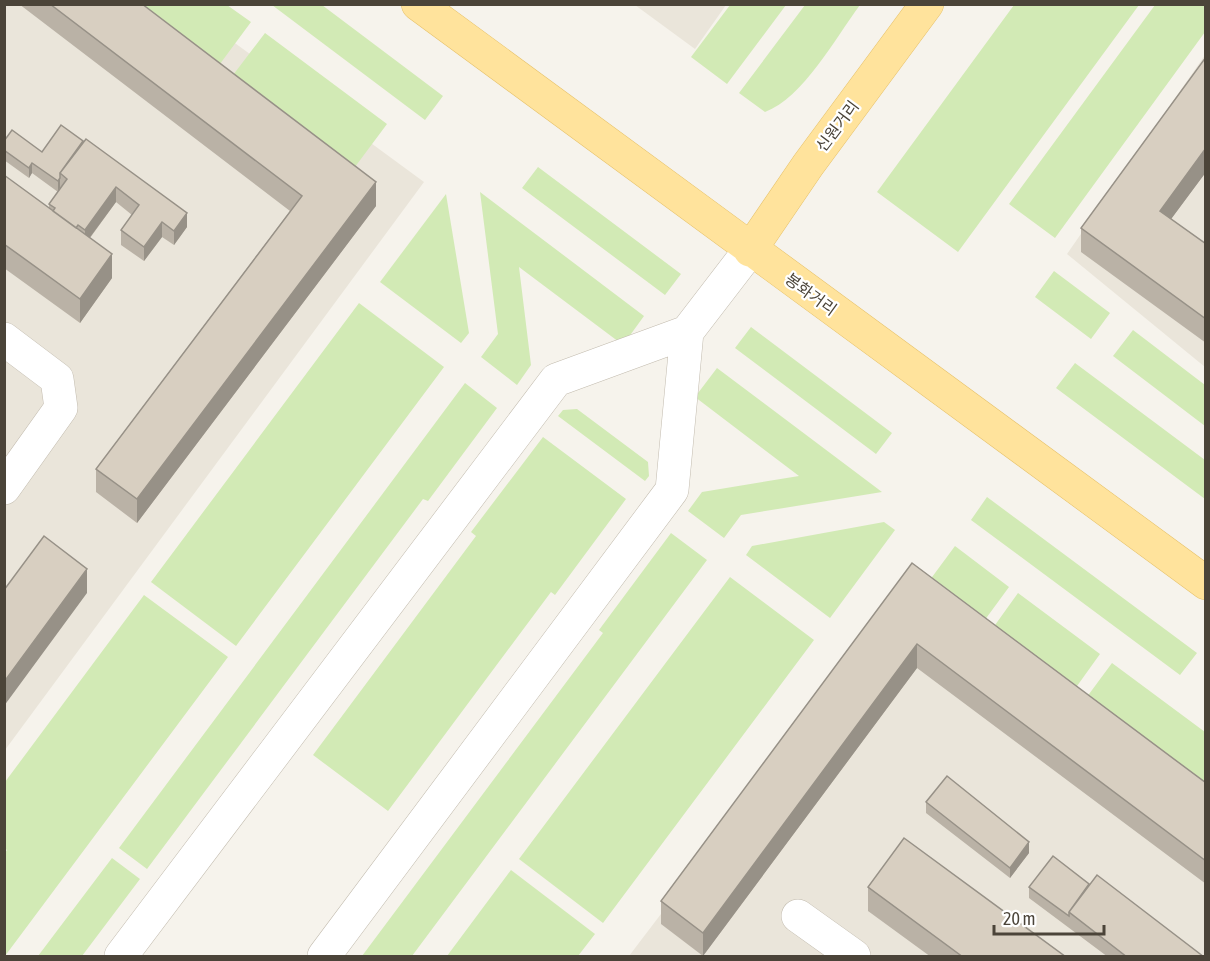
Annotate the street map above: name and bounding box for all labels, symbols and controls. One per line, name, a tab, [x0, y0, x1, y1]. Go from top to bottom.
street label: 신원거리	[812, 97, 862, 155]
street label: 봉화거리	[782, 269, 840, 319]
scale bar	[994, 898, 1104, 936]
text: 20 m	[1003, 908, 1035, 929]

